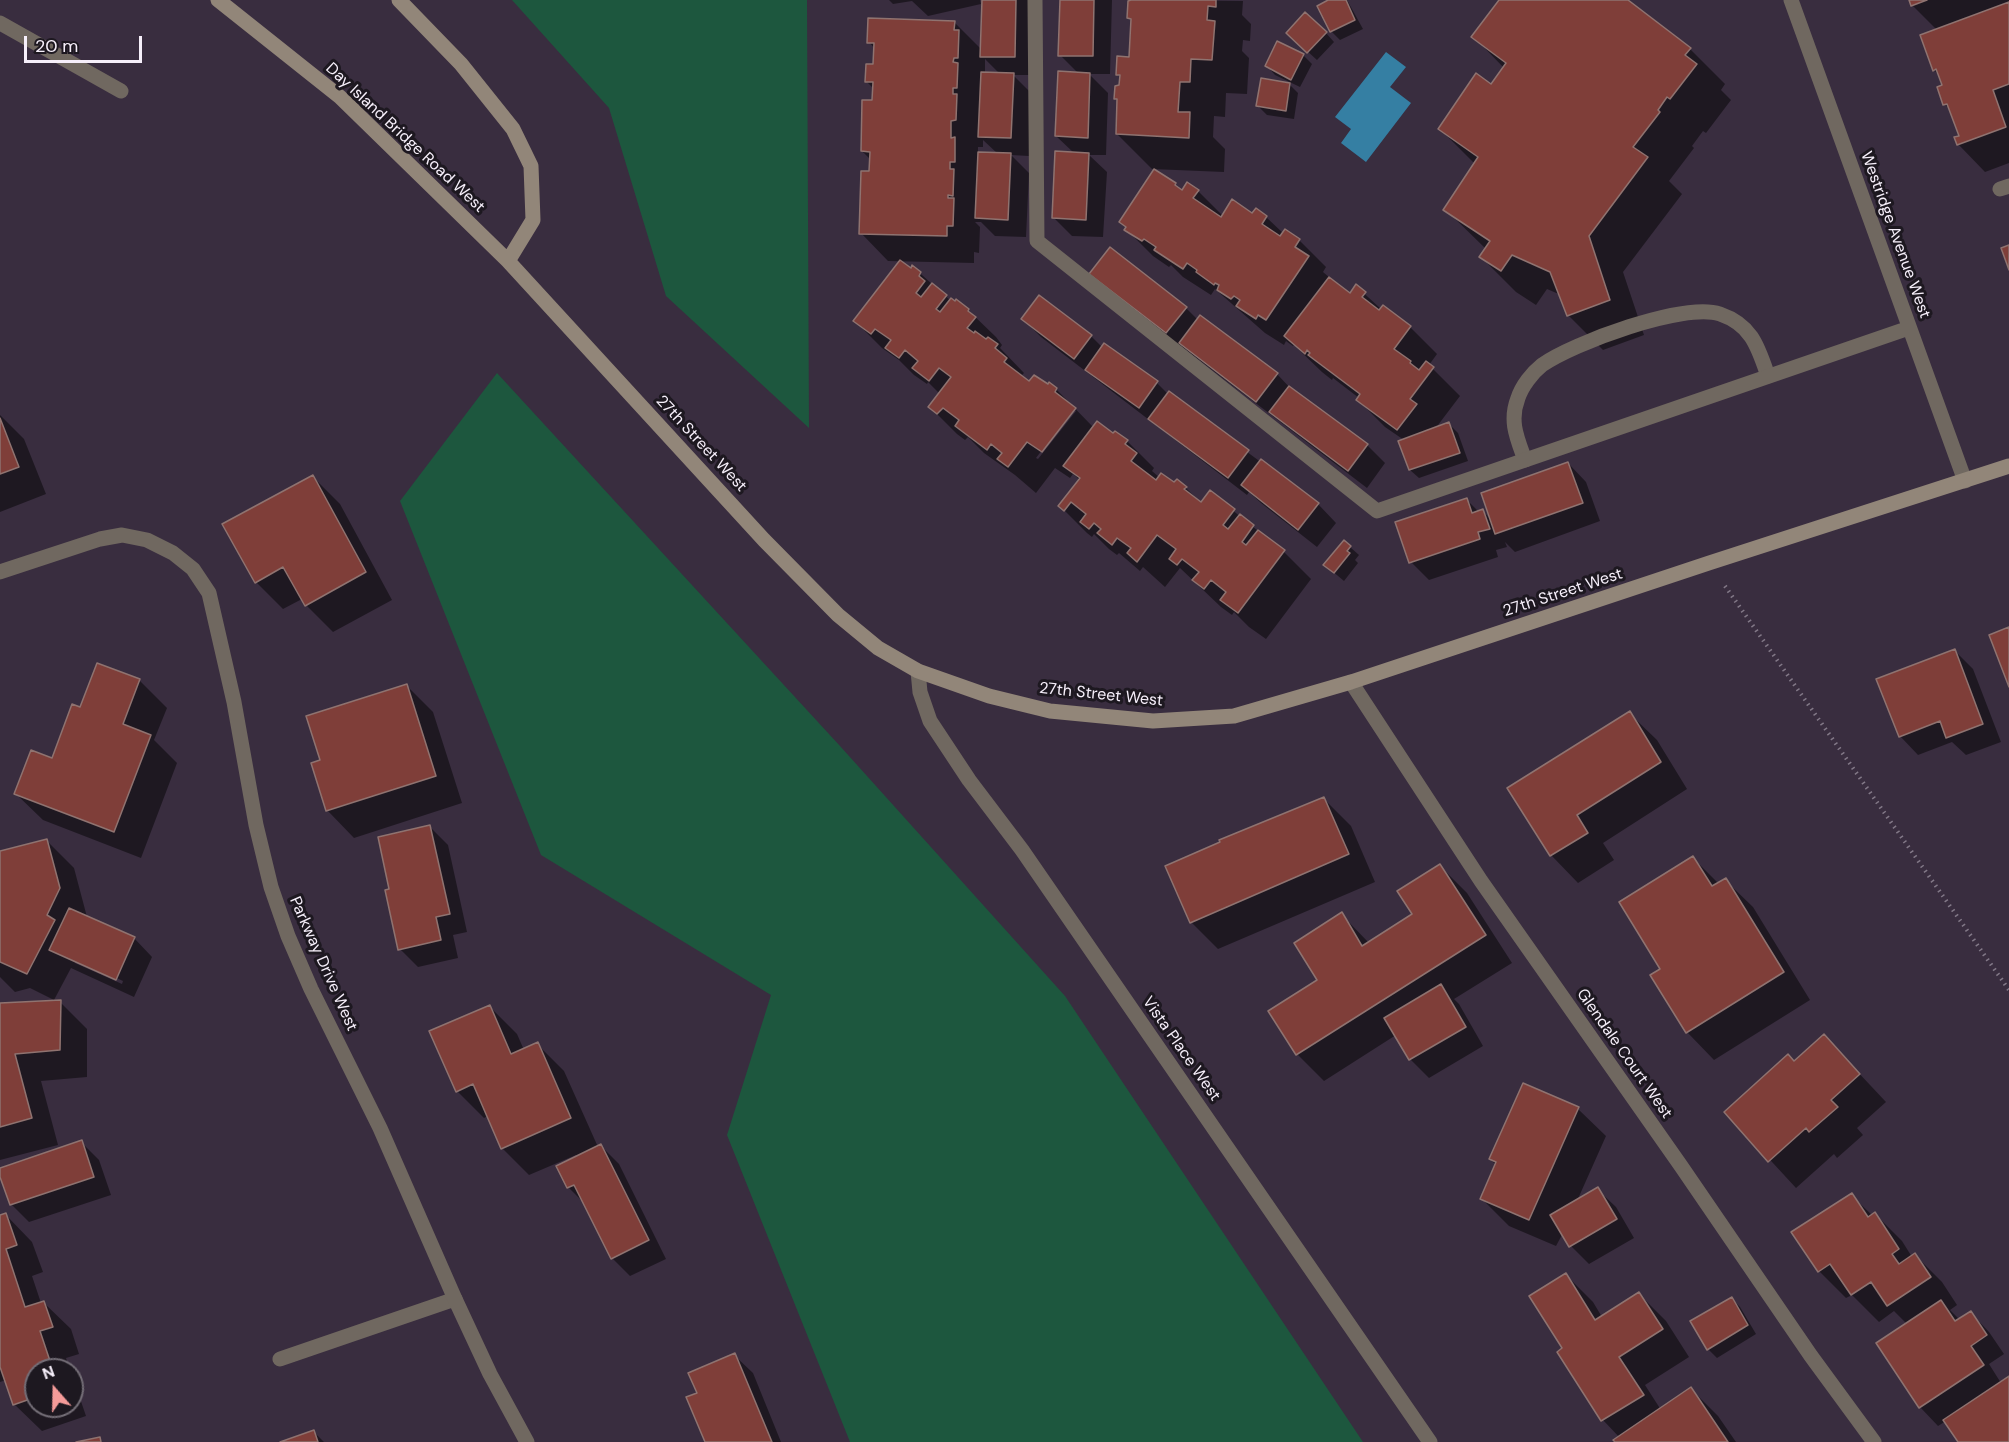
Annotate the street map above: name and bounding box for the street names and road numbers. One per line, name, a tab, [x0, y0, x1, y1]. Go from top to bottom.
street label: Day Island Bridge Road West	[321, 59, 489, 217]
street label: Westridge Avenue West	[1856, 149, 1934, 321]
street label: 27th Street West	[652, 392, 750, 496]
street label: 27th Street West	[1501, 565, 1625, 621]
street label: 27th Street West	[1038, 679, 1164, 711]
street label: Parkway Drive West	[285, 894, 361, 1034]
street label: Glendale Court West	[1572, 985, 1676, 1123]
street label: Vista Place West	[1138, 993, 1224, 1105]

